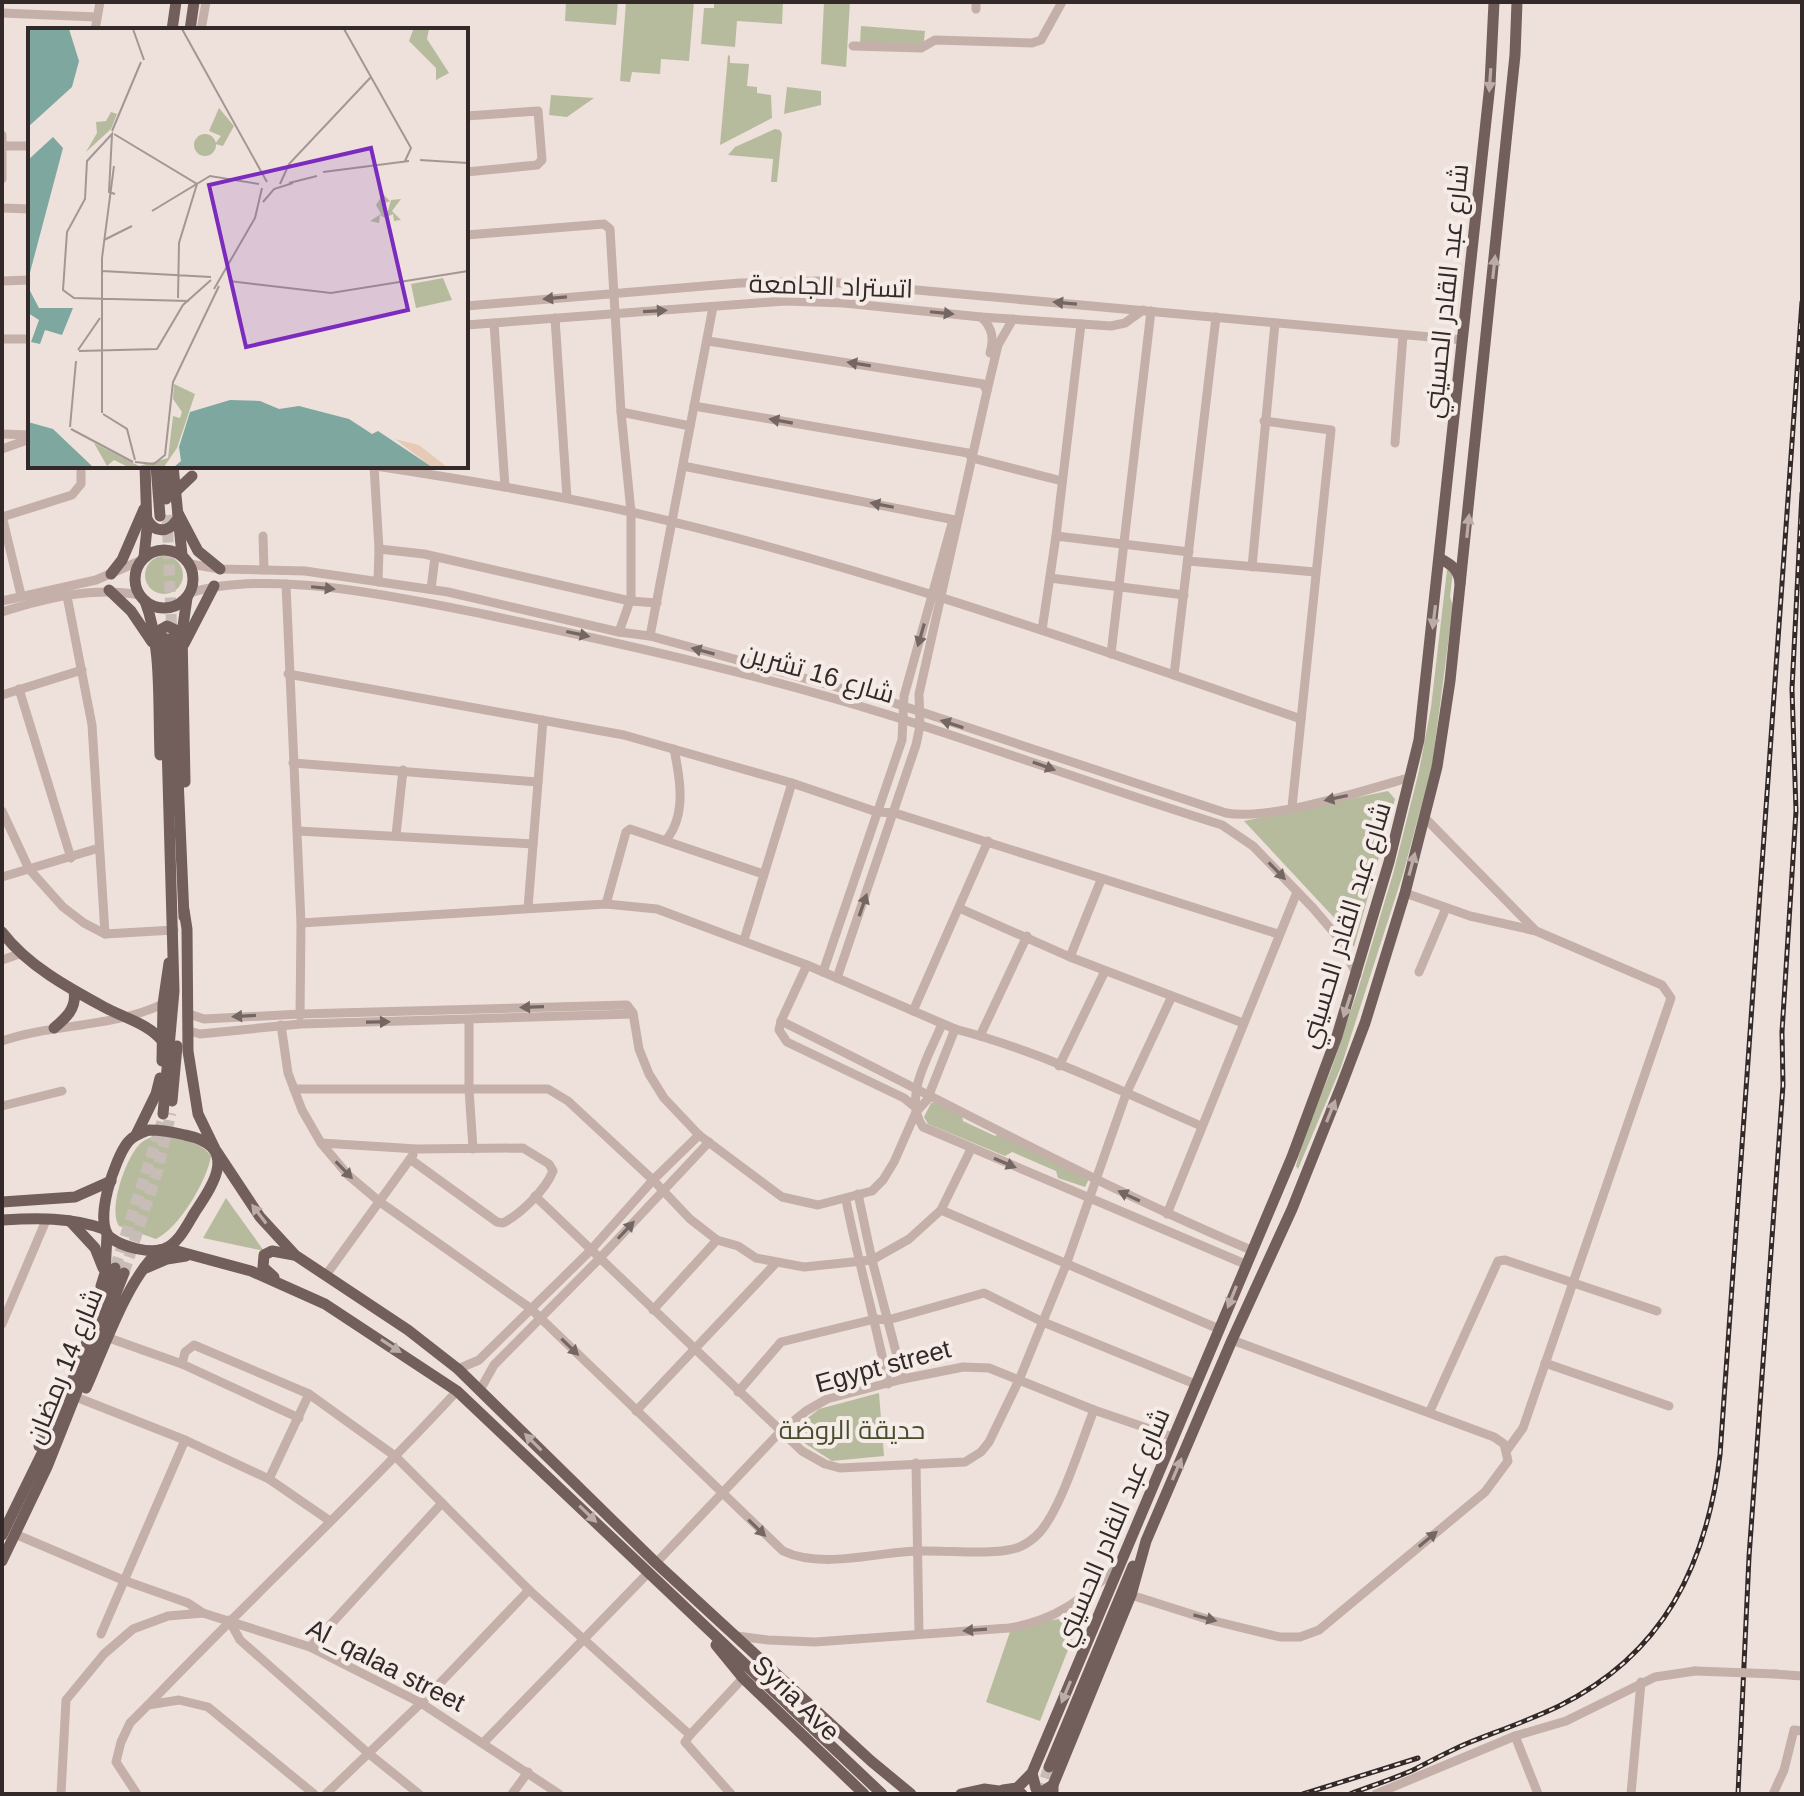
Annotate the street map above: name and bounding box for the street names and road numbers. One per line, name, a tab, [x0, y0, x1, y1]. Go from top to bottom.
street label: شارع عبد القادر الحسيني	[1418, 162, 1480, 420]
street label: اتستراد الجامعة	[748, 268, 914, 304]
street label: شارع 16 تشرين	[738, 637, 898, 711]
street label: شارع عبد القادر الحسيني	[1293, 798, 1402, 1053]
street label: شارع 14 رمضان	[19, 1284, 111, 1449]
street label: Egypt street	[812, 1333, 955, 1398]
street label: شارع عبد القادر الحسيني	[1048, 1404, 1181, 1653]
street label: Al_qalaa street	[302, 1612, 471, 1718]
street label: Syria Ave	[746, 1649, 846, 1747]

